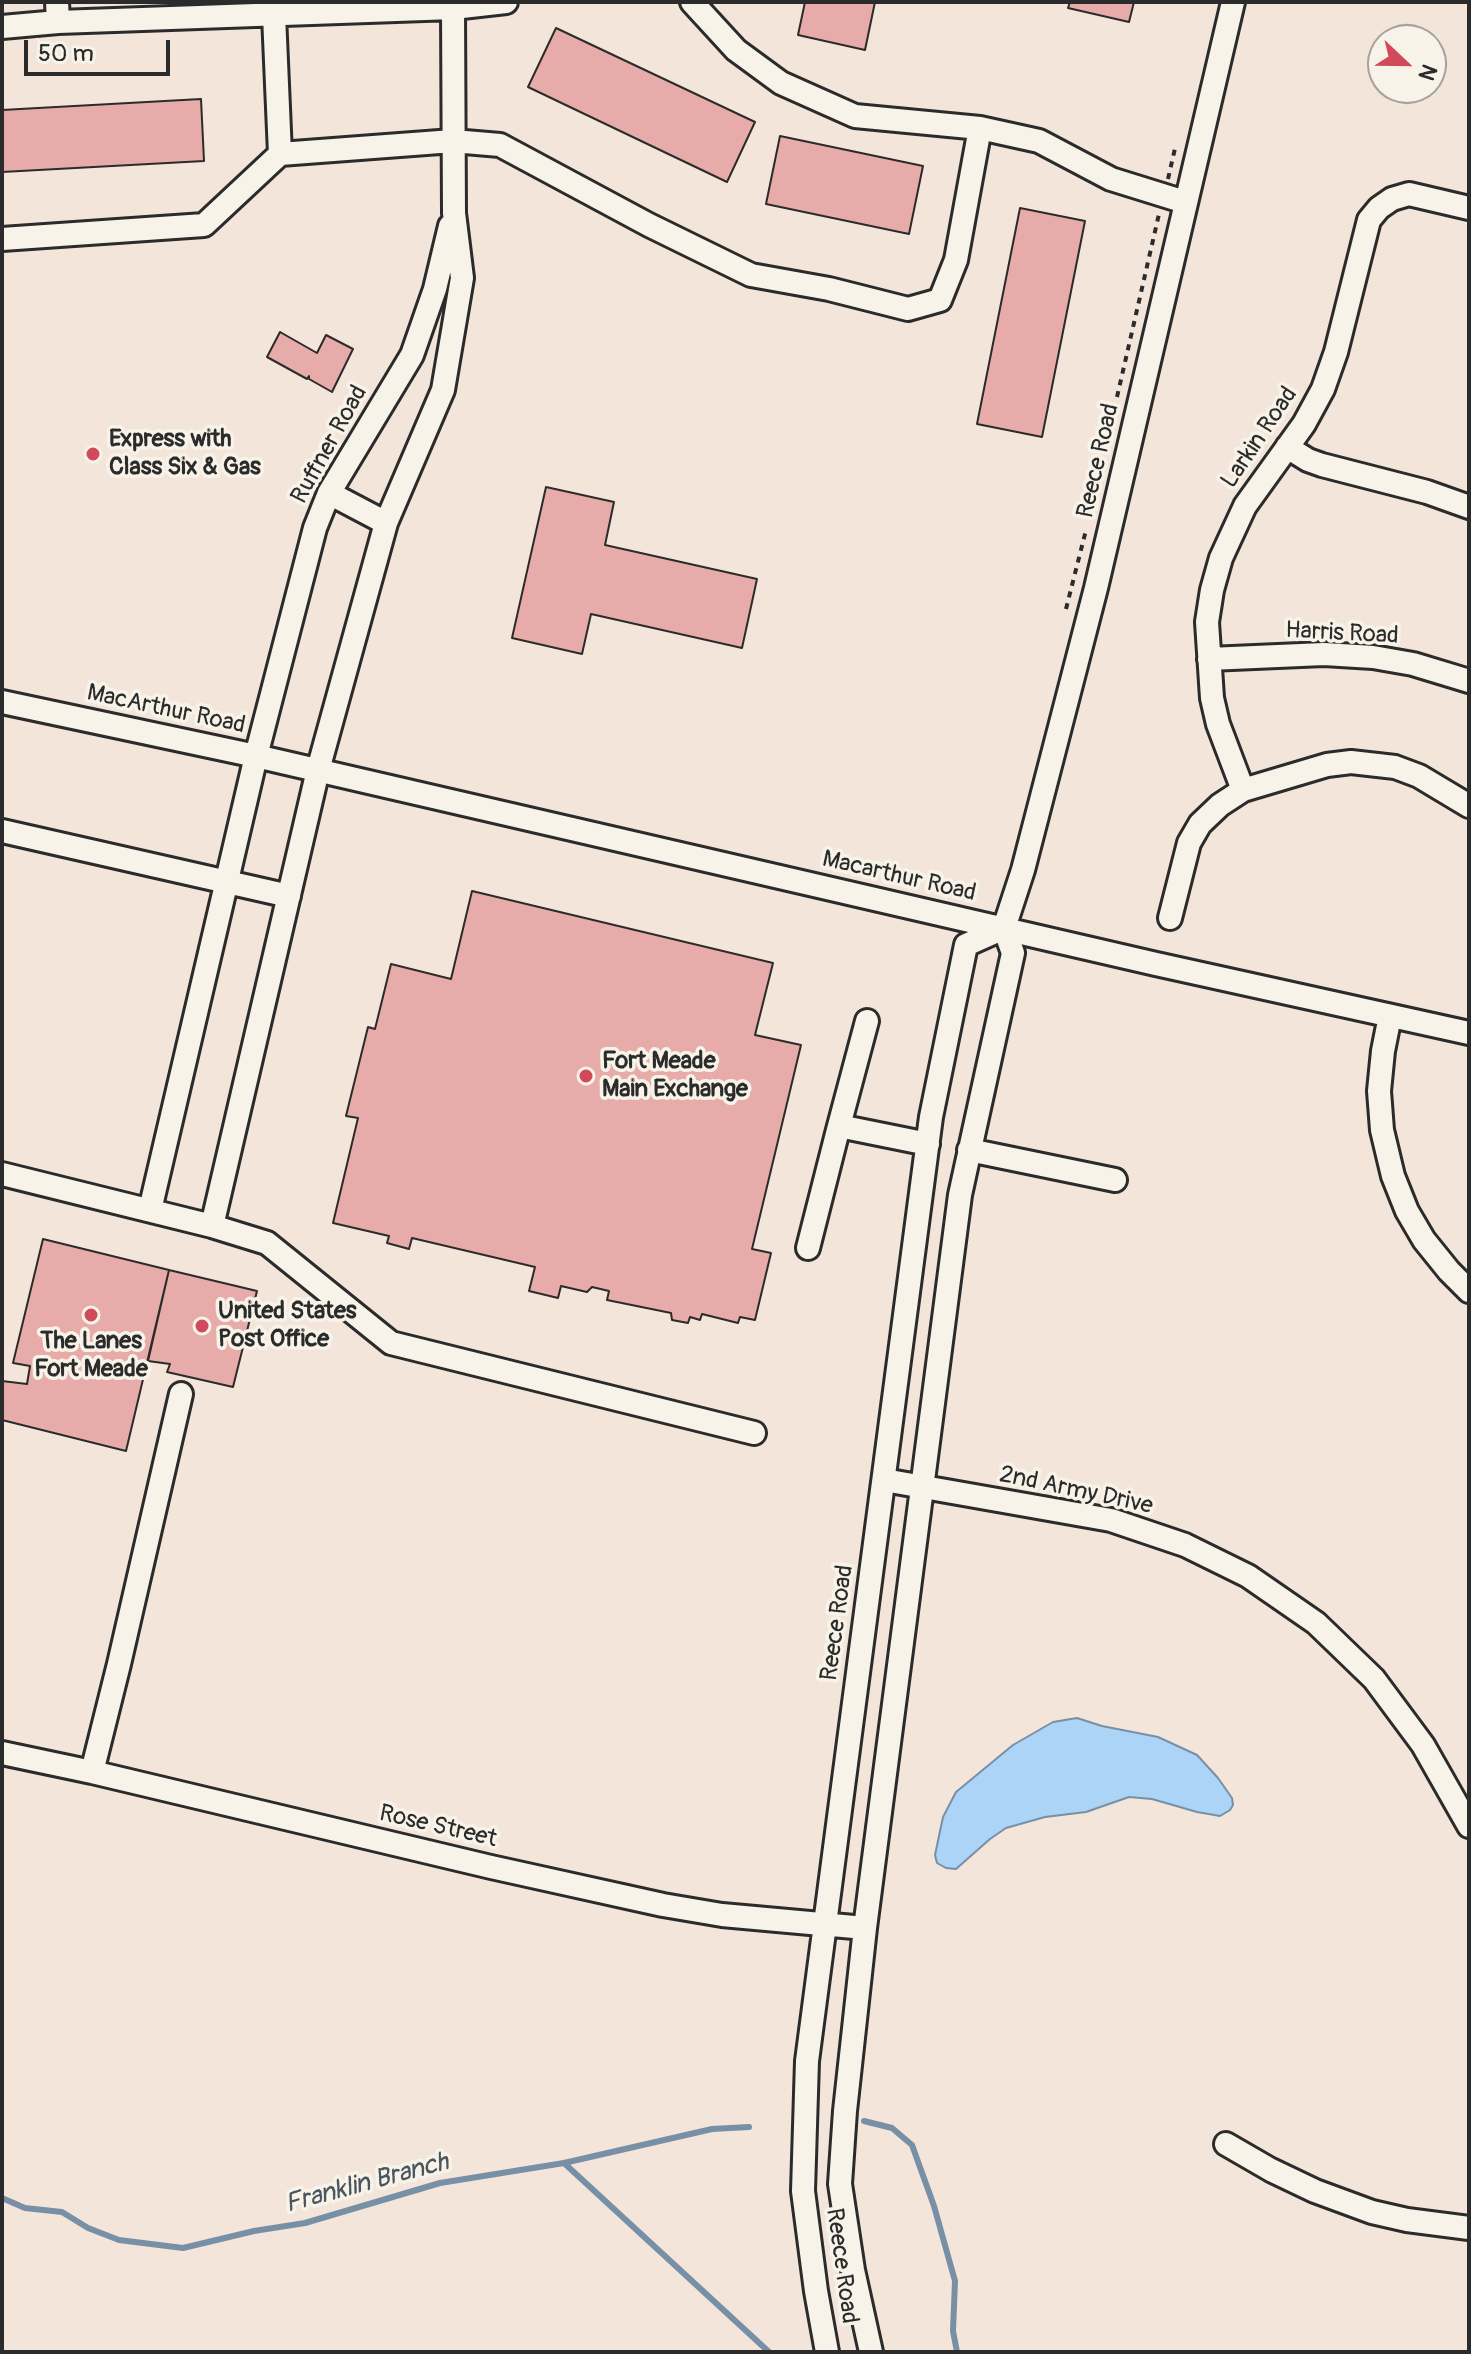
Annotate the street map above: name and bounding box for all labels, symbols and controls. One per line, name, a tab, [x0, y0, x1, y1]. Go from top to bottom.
scale bar	[28, 24, 174, 74]
north arrow	[1367, 24, 1447, 104]
text: 50 m	[38, 39, 94, 68]
text: N	[1412, 60, 1443, 84]
street label: Ruffner Road	[286, 381, 374, 509]
street label: Larkin Road	[1216, 382, 1304, 494]
street label: Reece Road	[1072, 401, 1126, 521]
place label: Express with Class Six & Gas	[109, 426, 261, 482]
marker: Express with Class Six & Gas	[84, 445, 102, 463]
street label: Harris Road	[1285, 617, 1399, 651]
street label: MacArthur Road	[84, 679, 248, 741]
street label: Macarthur Road	[819, 845, 979, 909]
place label: Fort Meade Main Exchange	[602, 1048, 748, 1104]
marker: Fort Meade Main Exchange	[577, 1067, 595, 1085]
place label: United States Post Office	[218, 1298, 357, 1354]
marker: The Lanes Fort Meade	[82, 1306, 100, 1324]
marker: United States Post Office	[193, 1317, 211, 1335]
place label: The Lanes Fort Meade	[34, 1328, 148, 1384]
street label: 2nd Army Drive	[997, 1461, 1155, 1521]
street label: Reece Road	[816, 1563, 860, 1683]
street label: Rose Street	[376, 1800, 500, 1854]
water label: Franklin Branch	[282, 2147, 452, 2221]
street label: Reece Road	[819, 2206, 863, 2326]

